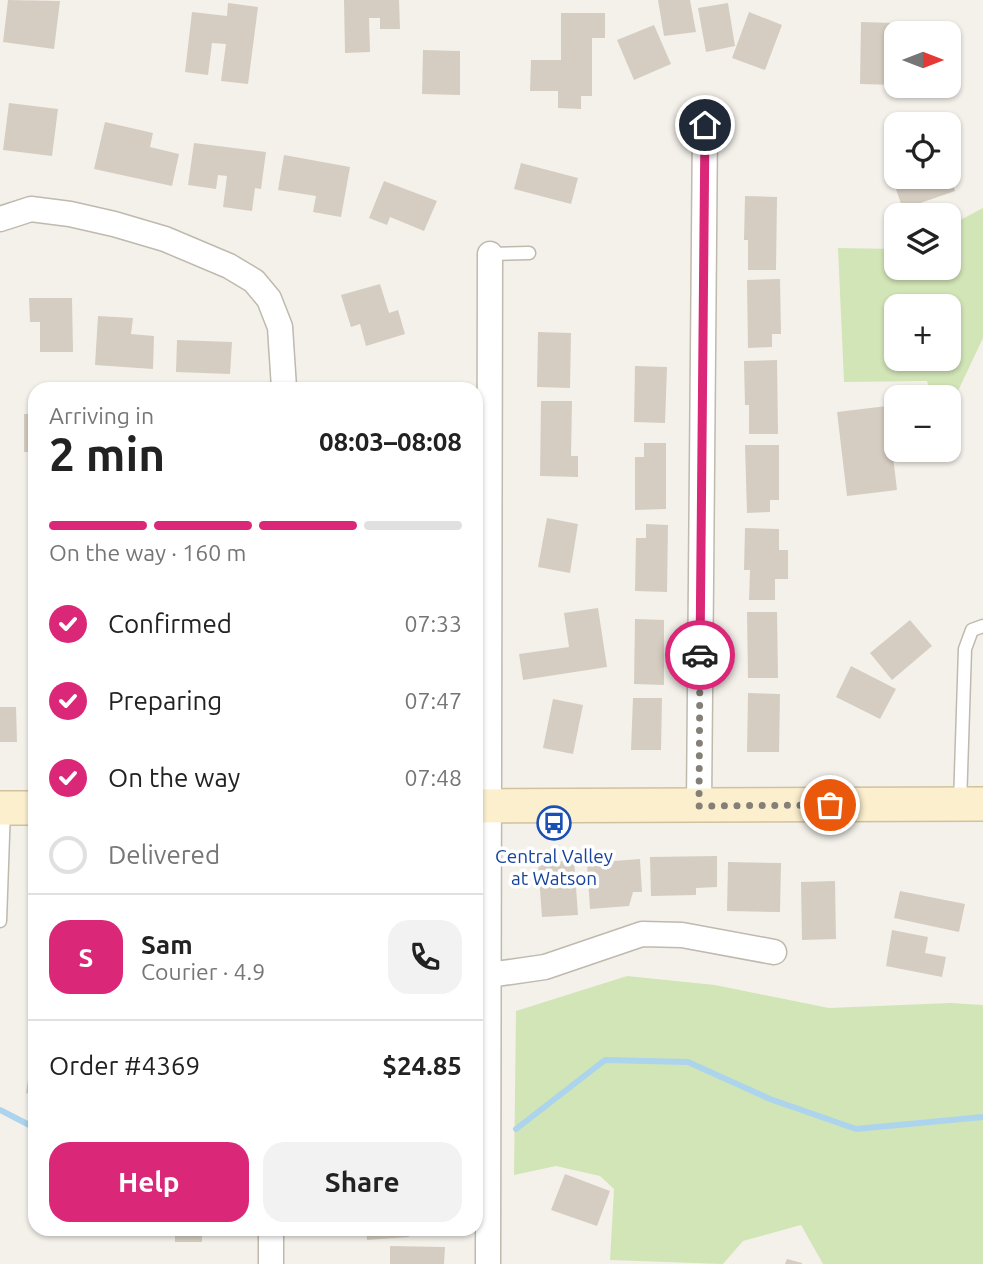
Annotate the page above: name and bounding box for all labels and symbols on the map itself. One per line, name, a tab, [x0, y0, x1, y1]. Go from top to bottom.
north arrow	[884, 21, 961, 98]
pin	[675, 95, 735, 155]
courier	[665, 620, 735, 690]
pin	[800, 775, 860, 835]
bus stop icon: Central Valley at Watson	[535, 804, 573, 842]
place label: Central Valley at Watson	[495, 845, 613, 889]

